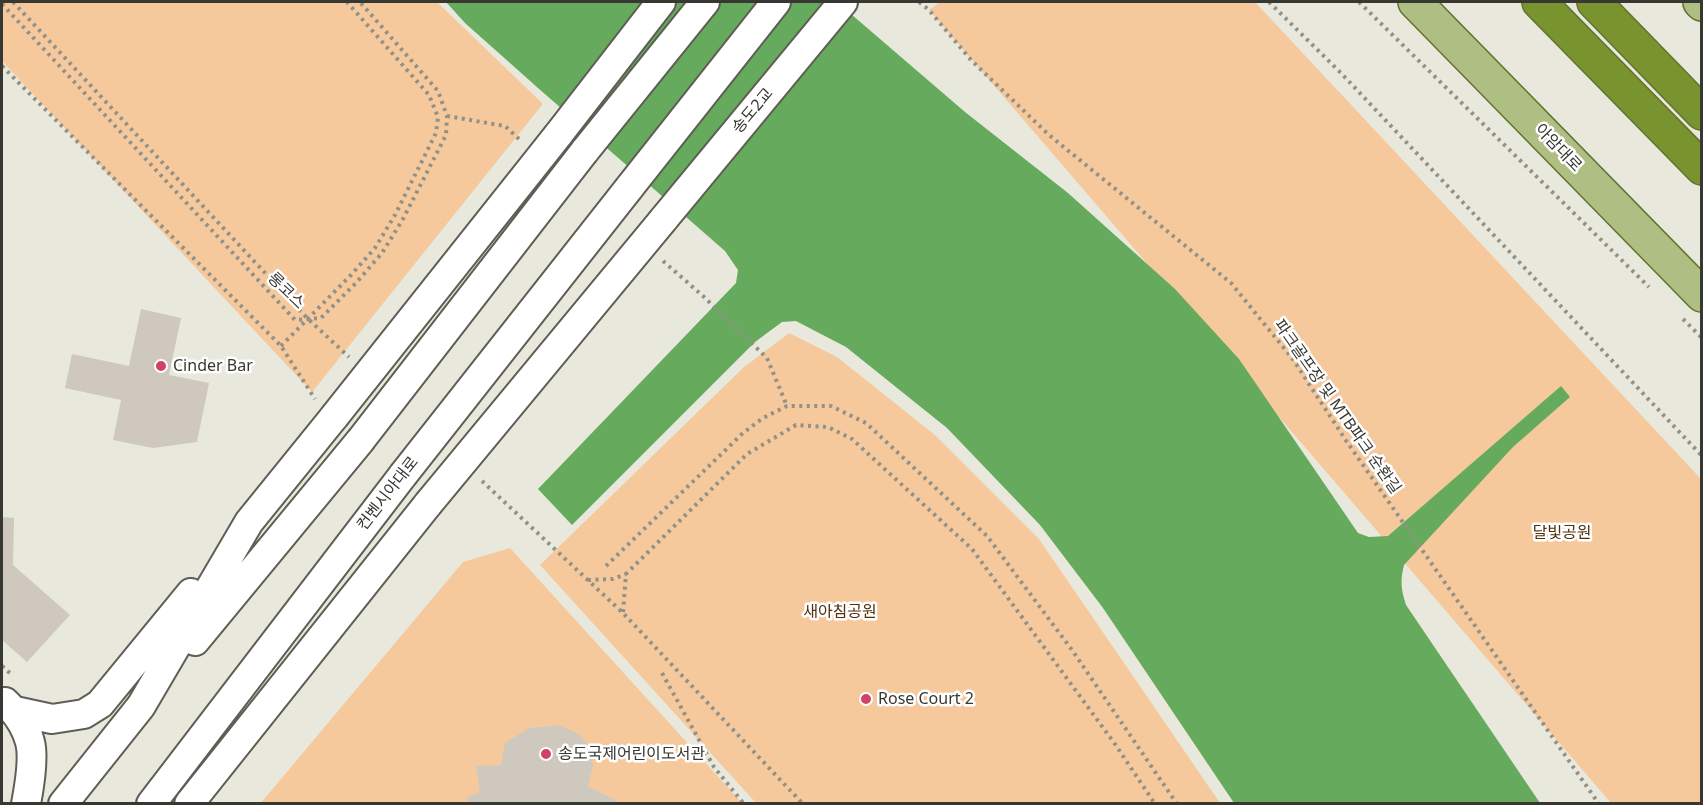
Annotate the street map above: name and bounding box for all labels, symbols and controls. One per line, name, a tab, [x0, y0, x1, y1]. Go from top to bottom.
street label: 송도2교	[729, 84, 777, 138]
street label: 아암대로	[1531, 120, 1585, 176]
street label: 롱코스	[263, 269, 309, 313]
street label: 파크골프장 및 MTB파크 순환길	[1269, 316, 1405, 498]
place label: Cinder Bar	[173, 356, 253, 376]
marker: Cinder Bar	[154, 359, 168, 373]
street label: 컨벤시아대로	[353, 453, 423, 535]
park label: 달빛공원	[1533, 523, 1591, 543]
park label: 새아침공원	[803, 602, 877, 622]
place label: Rose Court 2	[878, 689, 974, 709]
marker: Rose Court 2	[859, 692, 873, 706]
place label: 송도국제어린이도서관	[558, 744, 705, 764]
marker: 송도국제어린이도서관	[539, 747, 553, 761]

